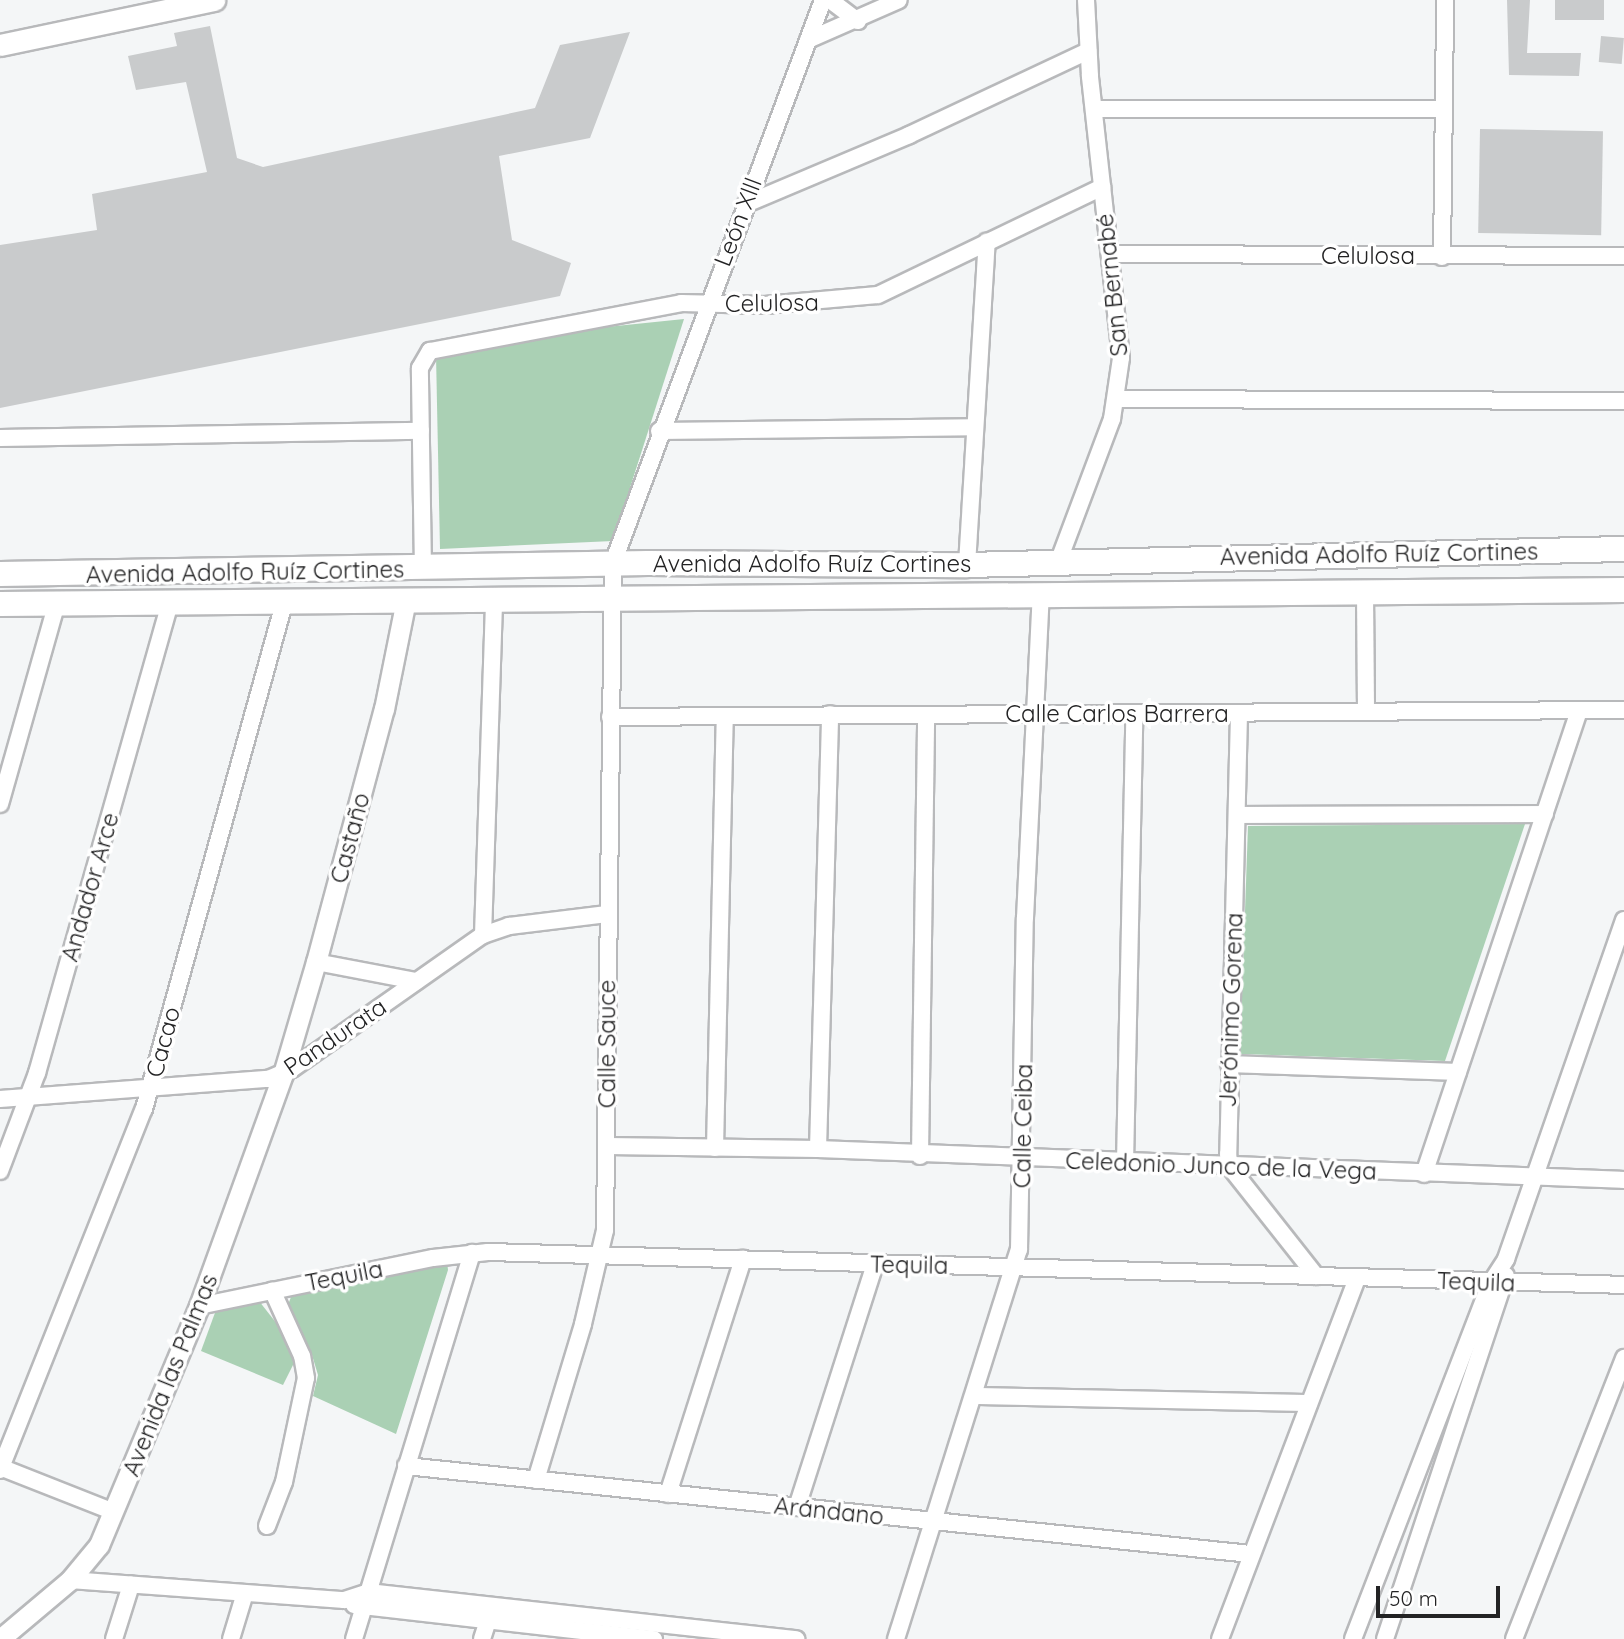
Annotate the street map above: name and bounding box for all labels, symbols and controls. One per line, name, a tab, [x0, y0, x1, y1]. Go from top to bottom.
street label: León Xlll	[708, 174, 768, 270]
street label: San Bernabé	[1090, 212, 1134, 358]
street label: Celulosa	[1321, 242, 1415, 270]
street label: Celulosa	[725, 288, 819, 318]
street label: Avenida Adolfo Ruíz Cortines	[1219, 537, 1539, 571]
street label: Avenida Adolfo Ruíz Cortines	[653, 550, 971, 578]
street label: Avenida Adolfo Ruíz Cortines	[85, 555, 405, 589]
street label: Calle Carlos Barrera	[1005, 700, 1229, 728]
street label: Castaño	[324, 790, 376, 886]
street label: Andador Arce	[55, 809, 125, 965]
street label: Jerónimo Gorena	[1213, 912, 1249, 1108]
street label: Calle Sauce	[593, 980, 621, 1108]
street label: Pandurata	[278, 992, 392, 1082]
street label: Cacao	[140, 1004, 186, 1080]
street label: Calle Ceiba	[1008, 1063, 1038, 1189]
street label: Celedonio Junco de la Vega	[1065, 1146, 1377, 1186]
street label: Tequila	[869, 1250, 949, 1280]
street label: Tequila	[303, 1254, 385, 1298]
street label: Tequila	[1436, 1266, 1516, 1298]
street label: Avenida las Palmas	[116, 1270, 224, 1480]
street label: Arándano	[773, 1491, 885, 1531]
scale bar	[1379, 1572, 1503, 1616]
text: 50 m	[1389, 1585, 1438, 1611]

